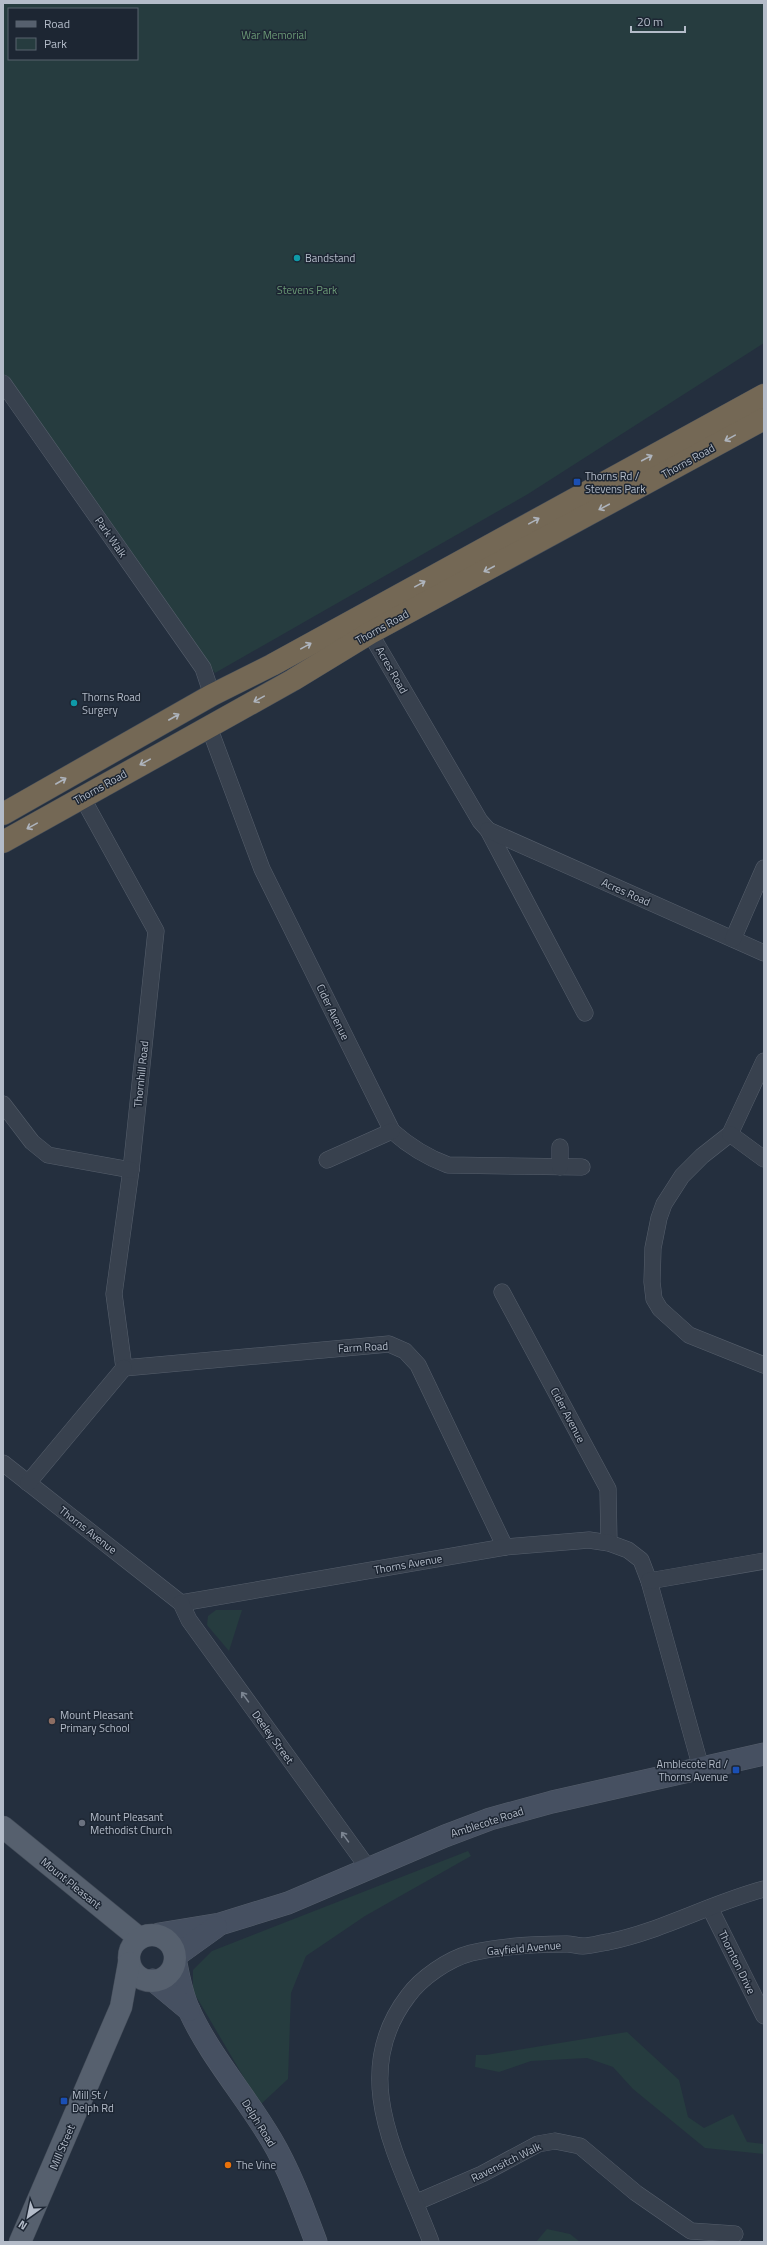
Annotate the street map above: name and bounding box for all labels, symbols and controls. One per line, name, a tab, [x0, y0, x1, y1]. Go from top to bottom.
legend	[8, 8, 138, 60]
scale bar	[631, 8, 685, 34]
text: 20 m	[637, 12, 663, 31]
text: Road	[44, 14, 70, 33]
park label: War Memorial	[241, 27, 307, 43]
text: Park	[44, 34, 67, 53]
place label: Bandstand	[305, 250, 355, 266]
marker: Bandstand	[292, 253, 302, 263]
park label: Stevens Park	[277, 282, 338, 298]
one-way arrow	[724, 435, 736, 443]
street label: Thorns Road	[659, 440, 718, 482]
one-way arrow	[641, 453, 653, 461]
place label: Thorns Rd / Stevens Park	[585, 468, 646, 497]
marker: Thorns Rd / Stevens Park	[572, 477, 582, 487]
one-way arrow	[598, 504, 610, 512]
street label: Park Walk	[91, 513, 131, 561]
one-way arrow	[528, 517, 540, 525]
one-way arrow	[483, 565, 495, 573]
one-way arrow	[414, 579, 426, 587]
street label: Thorns Road	[353, 606, 412, 648]
one-way arrow	[300, 642, 312, 649]
street label: Acres Road	[372, 644, 412, 697]
place label: Thorns Road Surgery	[82, 689, 141, 718]
one-way arrow	[253, 695, 265, 703]
marker: Thorns Road Surgery	[69, 698, 79, 708]
one-way arrow	[168, 712, 180, 720]
one-way arrow	[139, 759, 151, 767]
street label: Thorns Road	[71, 766, 130, 808]
one-way arrow	[55, 776, 67, 784]
one-way arrow	[26, 822, 38, 830]
street label: Acres Road	[599, 874, 653, 910]
street label: Cider Avenue	[313, 981, 354, 1043]
street label: Thornhill Road	[130, 1040, 152, 1108]
street label: Farm Road	[338, 1338, 389, 1356]
street label: Cider Avenue	[547, 1385, 589, 1446]
street label: Thorns Avenue	[56, 1502, 121, 1558]
street label: Thorns Avenue	[373, 1550, 444, 1578]
one-way arrow	[241, 1692, 249, 1703]
place label: Mount Pleasant Primary School	[60, 1707, 134, 1736]
street label: Deeley Street	[248, 1707, 298, 1767]
marker: Mount Pleasant Primary School	[47, 1716, 57, 1726]
place label: Amblecote Rd / Thorns Avenue	[657, 1756, 728, 1785]
marker: Amblecote Rd / Thorns Avenue	[731, 1765, 741, 1775]
street label: Amblecote Road	[448, 1803, 526, 1841]
place label: Mount Pleasant Methodist Church	[90, 1809, 172, 1838]
marker: Mount Pleasant Methodist Church	[77, 1818, 87, 1828]
one-way arrow	[341, 1831, 349, 1842]
street label: Mount Pleasant	[37, 1854, 105, 1912]
street label: Thornton Drive	[715, 1927, 760, 1997]
street label: Gayfield Avenue	[486, 1937, 562, 1959]
place label: Mill St / Delph Rd	[72, 2087, 114, 2116]
marker: Mill St / Delph Rd	[59, 2096, 69, 2106]
street label: Delph Road	[238, 2096, 280, 2150]
street label: Mill Street	[45, 2122, 79, 2172]
street label: Ravensitch Walk	[468, 2138, 544, 2186]
place label: The Vine	[236, 2157, 276, 2173]
marker: The Vine	[223, 2160, 233, 2170]
north arrow	[8, 2197, 48, 2237]
text: N	[15, 2217, 30, 2234]

